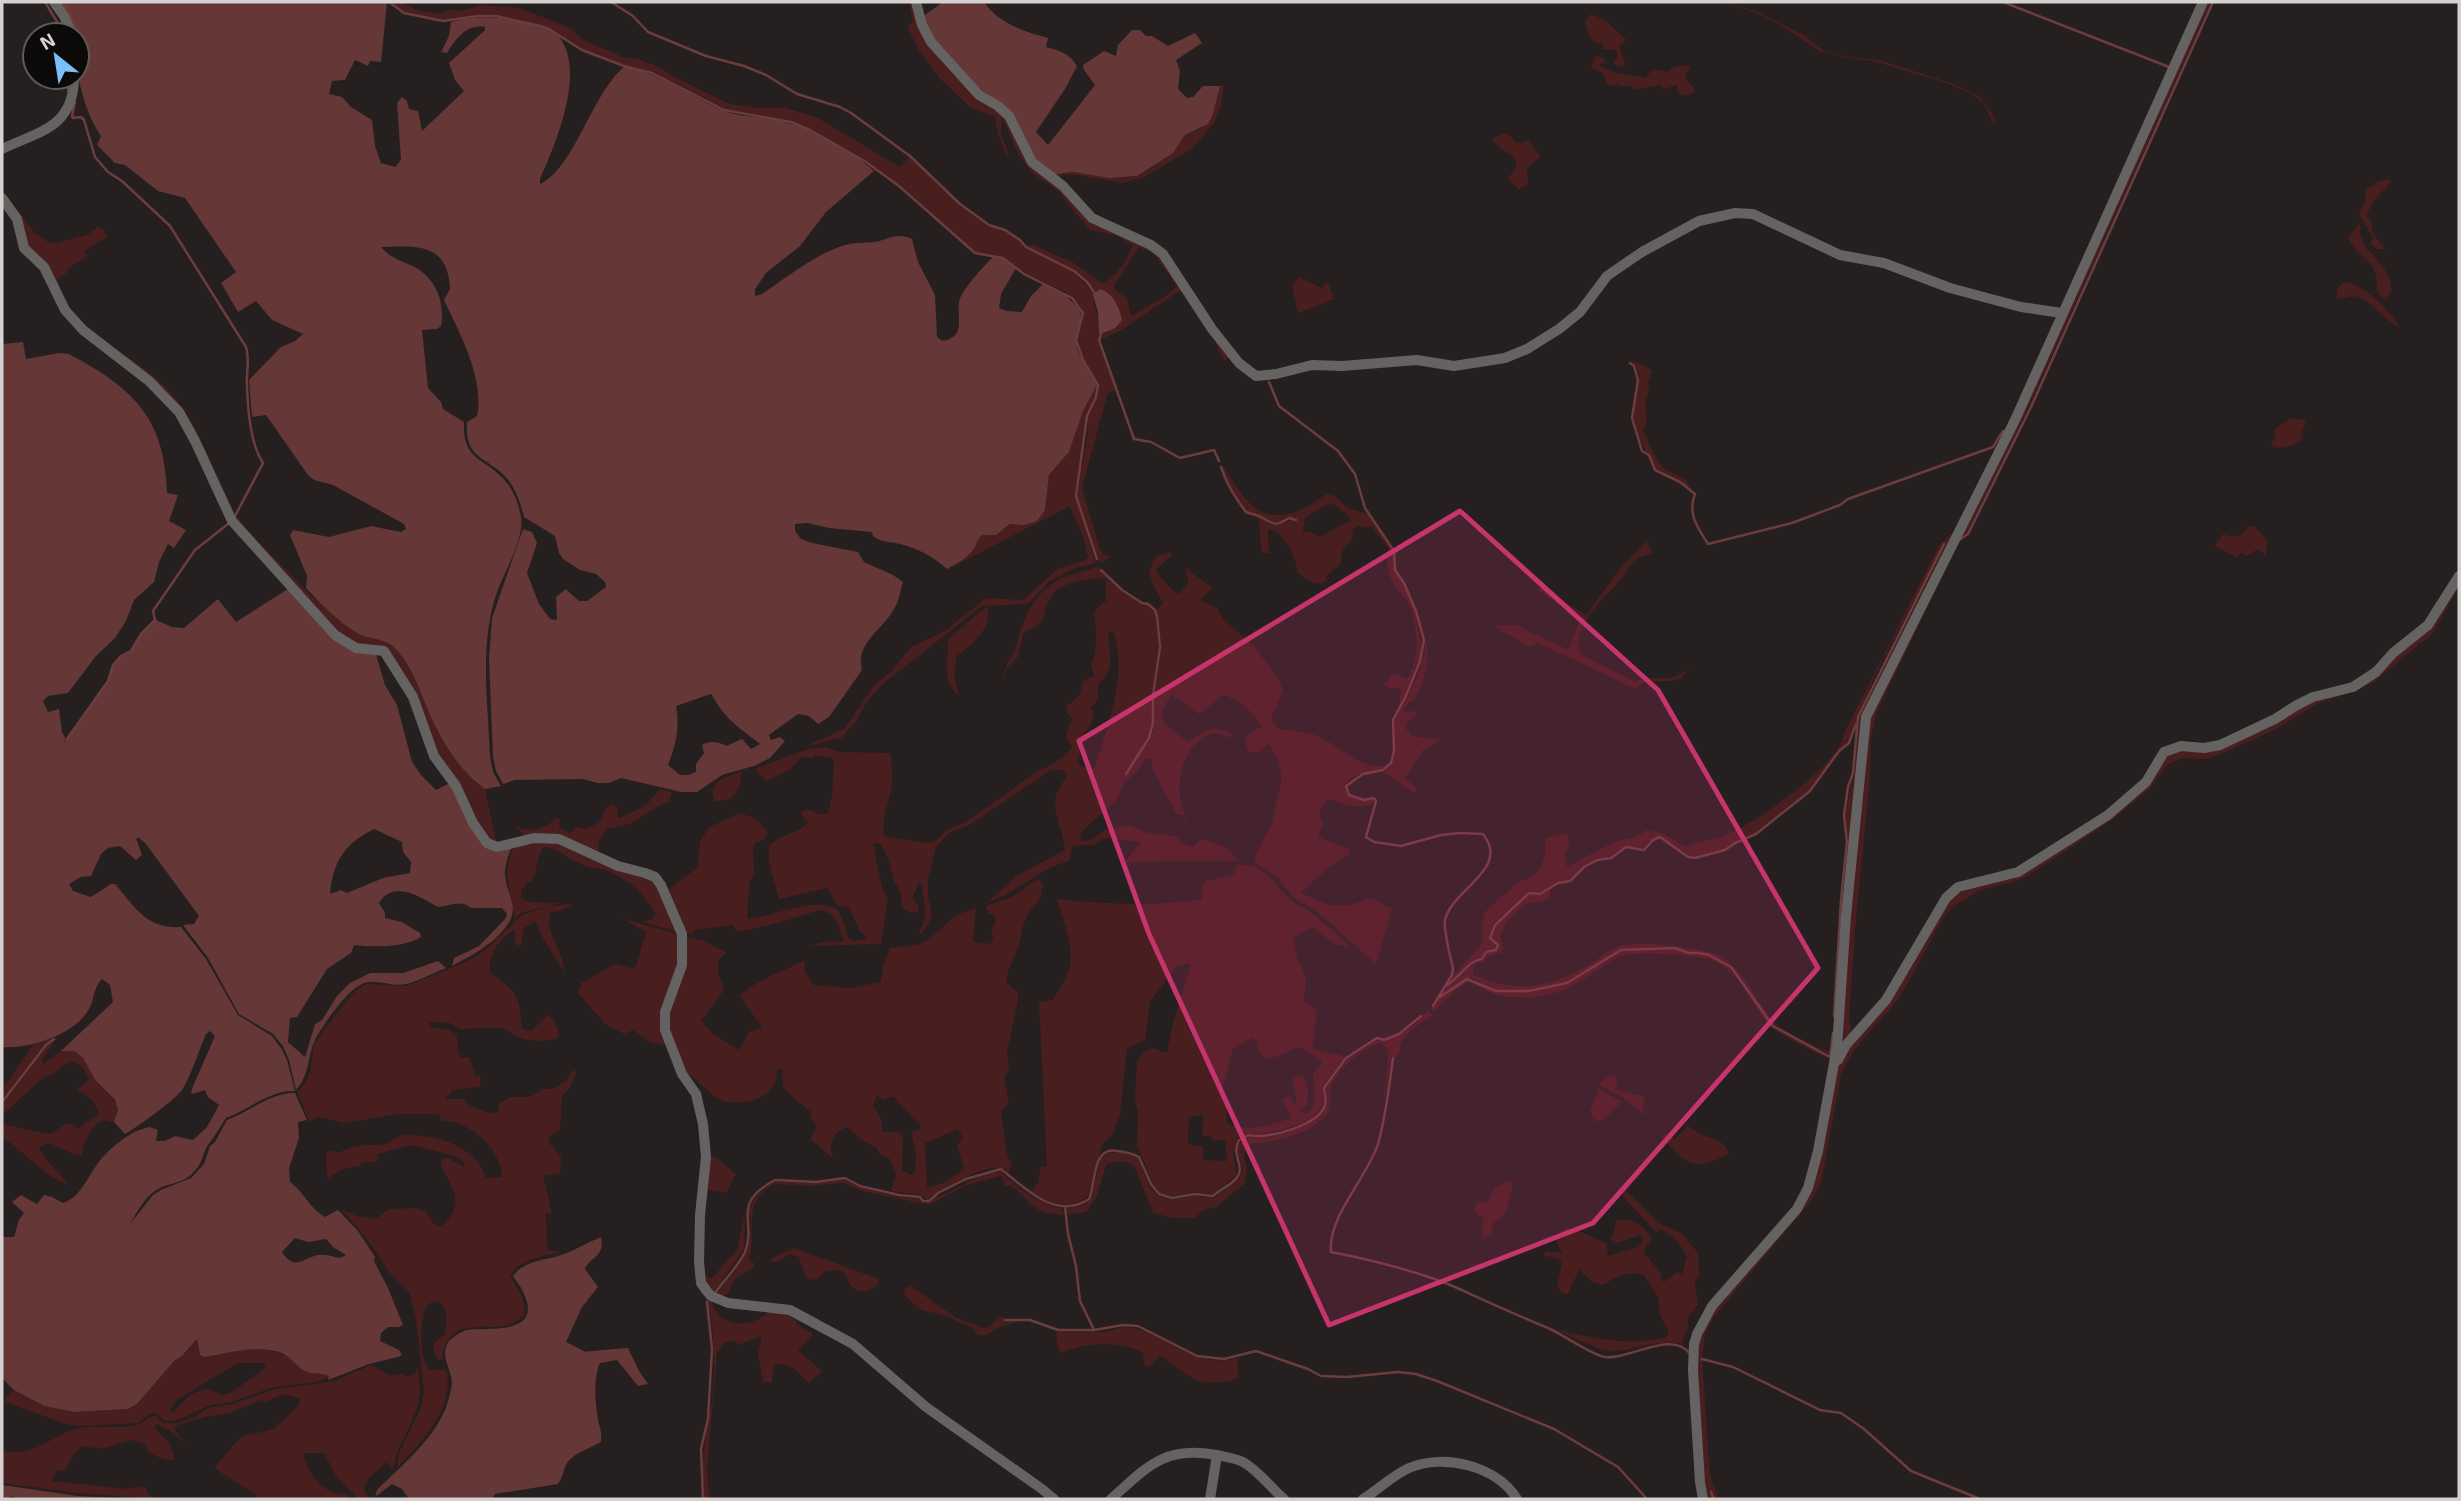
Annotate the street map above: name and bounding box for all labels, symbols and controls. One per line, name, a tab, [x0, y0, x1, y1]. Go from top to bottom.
north arrow	[21, 21, 91, 91]
text: N	[36, 27, 59, 54]

